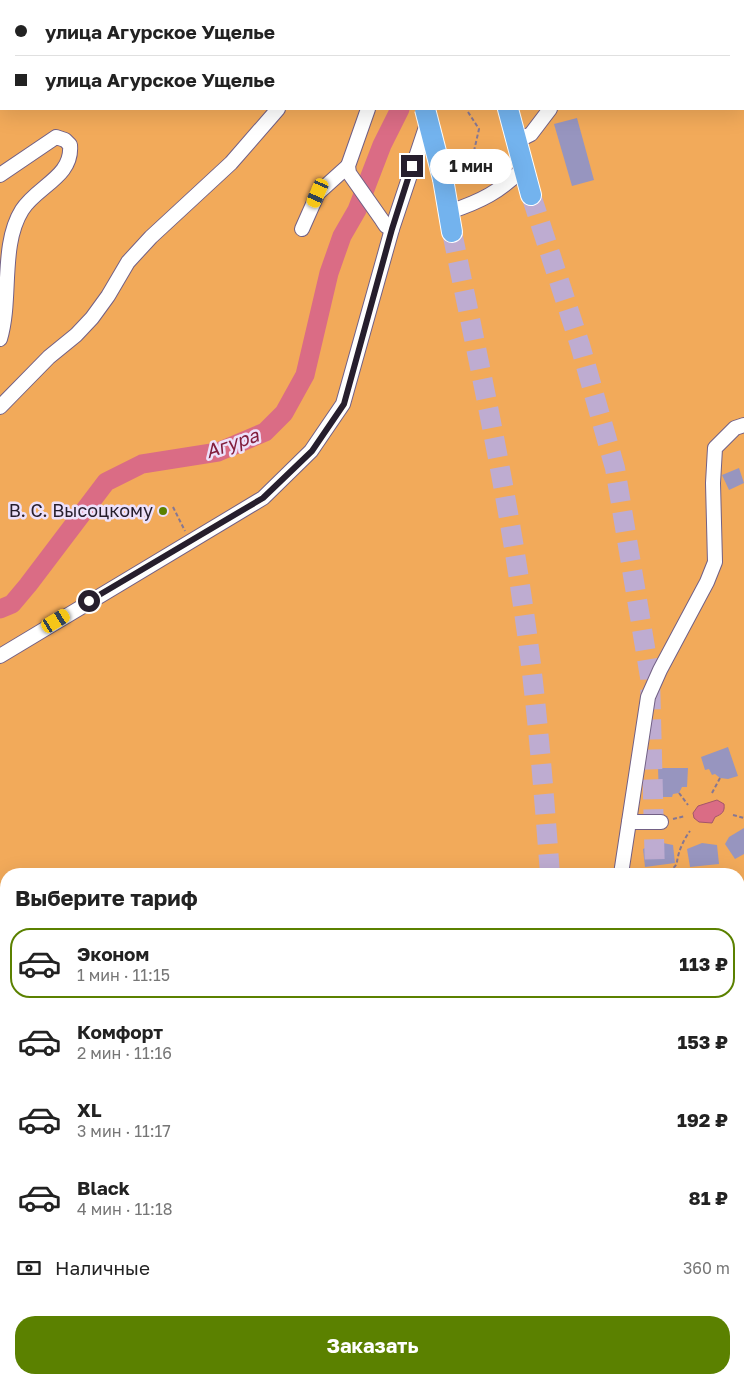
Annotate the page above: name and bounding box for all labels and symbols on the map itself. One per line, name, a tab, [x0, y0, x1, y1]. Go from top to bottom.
callout: 1 мин	[430, 148, 512, 184]
route end	[401, 155, 423, 177]
car	[305, 176, 330, 210]
water label: Агура	[202, 422, 263, 462]
place label: В. С. Высоцкому	[9, 499, 153, 521]
marker: В. С. Высоцкому	[157, 505, 169, 517]
route start	[78, 590, 100, 612]
car	[39, 607, 72, 635]

